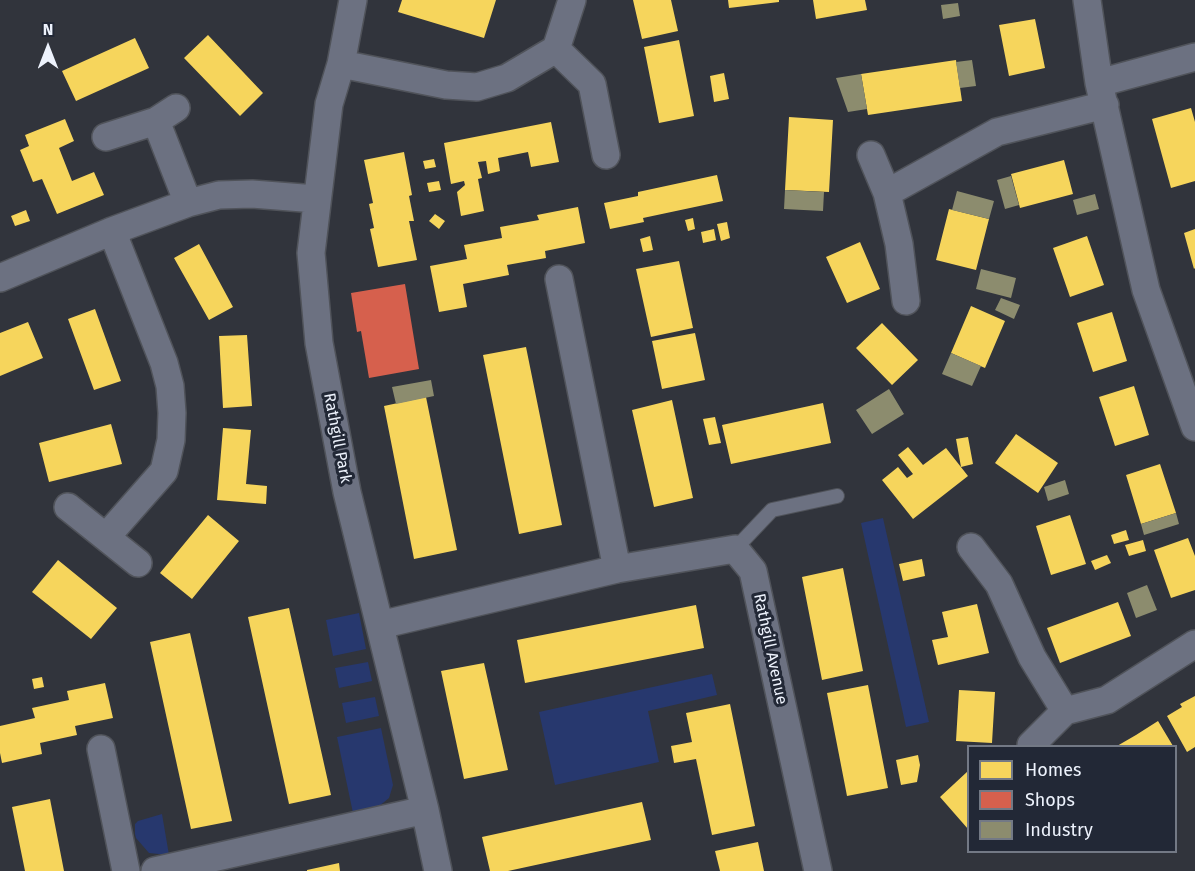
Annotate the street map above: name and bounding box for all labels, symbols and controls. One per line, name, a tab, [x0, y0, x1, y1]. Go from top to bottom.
north arrow	[18, 18, 78, 78]
text: N	[43, 20, 53, 39]
street label: Rathgill Park	[319, 391, 355, 485]
street label: Rathgill Avenue	[749, 592, 791, 706]
legend	[967, 745, 1177, 853]
text: Homes	[1025, 759, 1081, 781]
text: Shops	[1025, 789, 1075, 811]
text: Industry	[1025, 819, 1093, 841]

